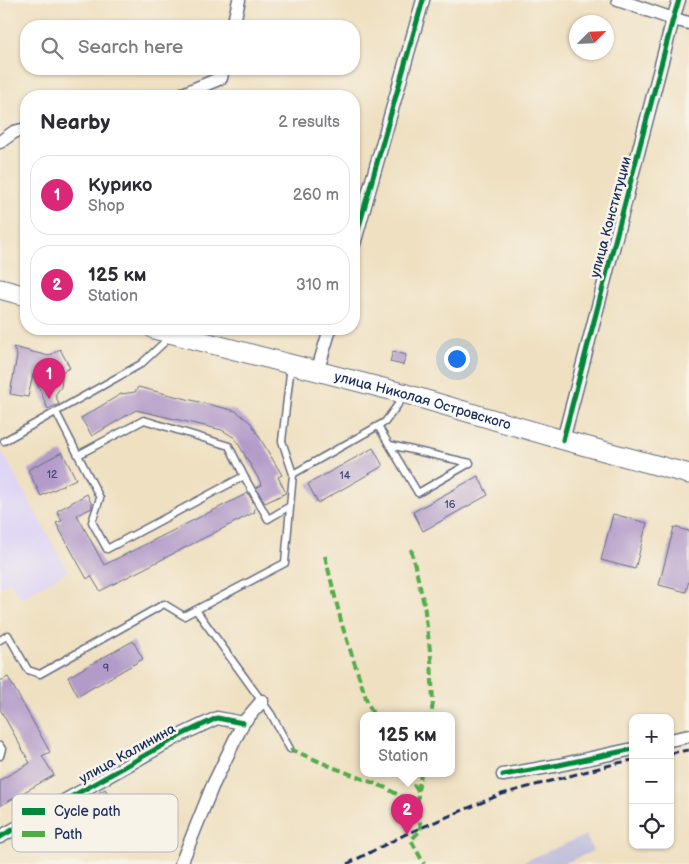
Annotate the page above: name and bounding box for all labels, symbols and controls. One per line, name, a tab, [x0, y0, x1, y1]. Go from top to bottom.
north arrow	[569, 15, 614, 60]
search box	[20, 20, 360, 75]
icon: search	[38, 34, 66, 62]
text: Search here	[78, 36, 183, 59]
text: Nearby	[40, 110, 110, 135]
text: 2 results	[278, 113, 340, 132]
street label: улица Конституции	[586, 155, 635, 280]
text: Курико	[88, 174, 152, 197]
text: 1	[54, 186, 60, 205]
text: 260 m	[293, 186, 339, 205]
text: Shop	[88, 197, 125, 216]
text: 125 км	[88, 264, 146, 287]
text: 2	[52, 276, 62, 295]
text: 310 m	[296, 276, 339, 295]
text: Station	[88, 287, 138, 306]
your location	[444, 346, 470, 372]
pin: 1	[33, 358, 65, 399]
street label: улица Николая Островского	[332, 368, 513, 433]
house number: 12	[47, 468, 58, 481]
house number: 14	[340, 469, 351, 482]
house number: 16	[445, 498, 456, 511]
house number: 9	[103, 662, 109, 675]
popup	[360, 712, 455, 777]
map controls	[629, 714, 674, 849]
button: +	[629, 714, 674, 759]
street label: улица Калинина	[76, 720, 179, 787]
text: 125 км	[378, 724, 437, 747]
text: Station	[378, 747, 428, 766]
button: −	[629, 759, 674, 804]
legend	[12, 794, 178, 852]
pin: 2	[391, 794, 423, 835]
text: Cycle path	[54, 803, 121, 820]
button: locate	[629, 804, 674, 849]
text: Path	[54, 826, 82, 843]

